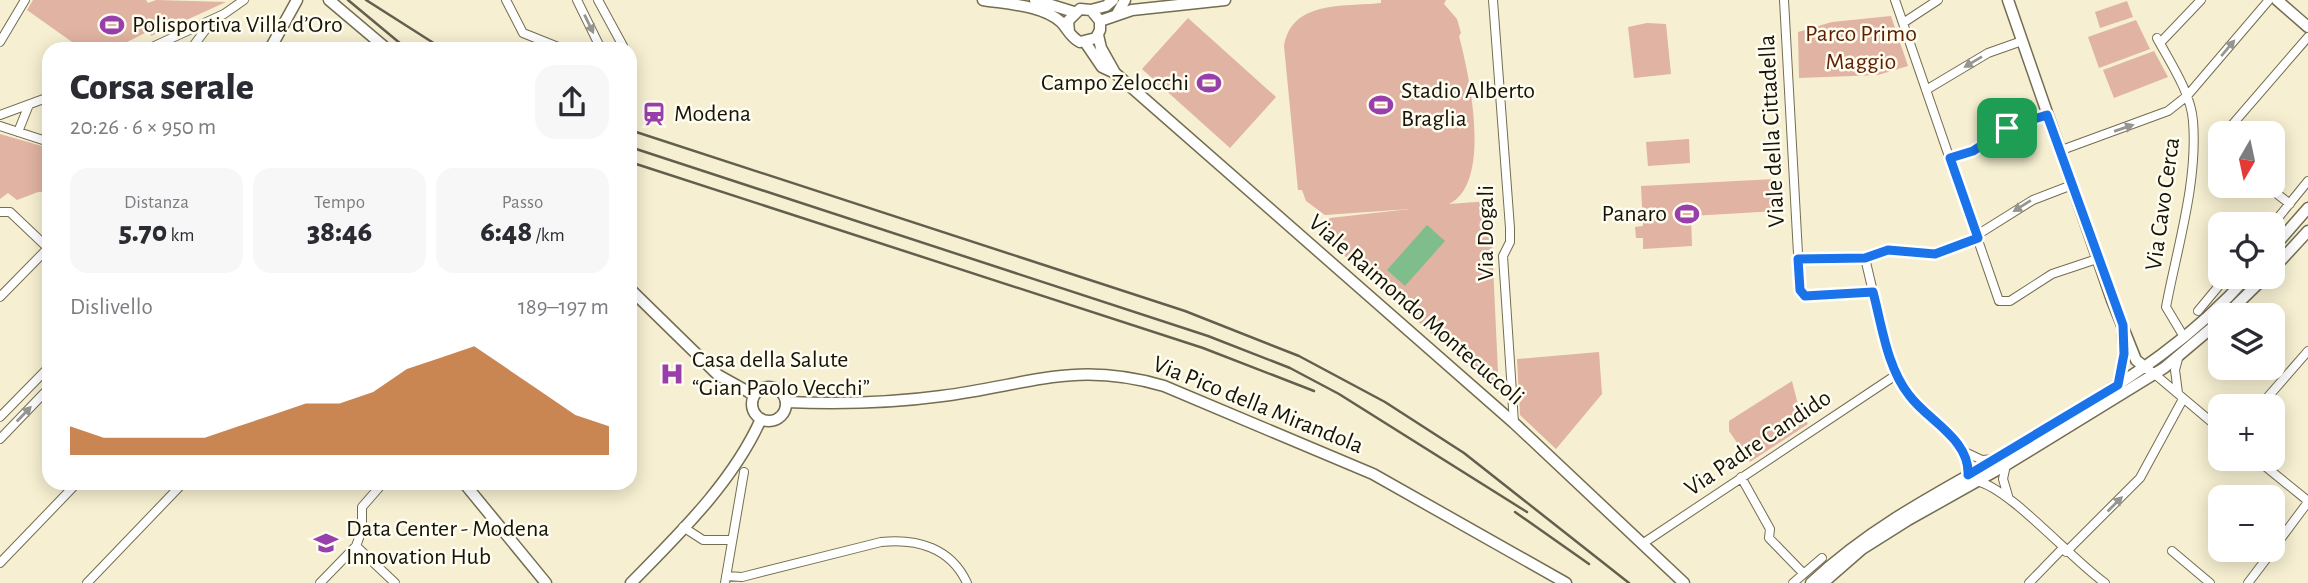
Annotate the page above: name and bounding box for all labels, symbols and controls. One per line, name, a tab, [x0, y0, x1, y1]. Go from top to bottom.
sports icon: Polisportiva Villa d’Oro	[98, 11, 126, 39]
place label: Polisportiva Villa d’Oro	[132, 13, 343, 37]
one-way arrow	[583, 15, 595, 35]
park label: Parco Primo Maggio	[1805, 22, 1917, 74]
street label: Viale della Cittadella	[1755, 34, 1789, 228]
one-way arrow	[2220, 40, 2235, 57]
one-way arrow	[1963, 55, 1982, 68]
button: share	[535, 65, 609, 139]
text: Corsa serale	[70, 69, 254, 107]
sports icon: Campo Zelocchi	[1195, 69, 1223, 97]
place label: Campo Zelocchi	[1041, 71, 1189, 95]
place label: Stadio Alberto Braglia	[1401, 79, 1535, 131]
sports icon: Stadio Alberto Braglia	[1367, 91, 1395, 119]
pin	[1977, 98, 2037, 158]
station icon: Modena	[640, 100, 668, 128]
place label: Modena	[674, 102, 751, 126]
icon: arrive	[1988, 109, 2026, 147]
text: 20:26 · 6 × 950 m	[70, 116, 216, 139]
north arrow	[2208, 121, 2286, 198]
map controls	[2208, 121, 2285, 562]
one-way arrow	[2113, 122, 2134, 133]
street label: Via Cavo Cerca	[2142, 136, 2184, 272]
street label: Via Dogali	[1474, 185, 1498, 281]
text: Distanza	[124, 193, 189, 212]
text: Tempo	[314, 193, 365, 212]
text: Passo	[502, 193, 543, 212]
sports icon: Panaro	[1673, 200, 1701, 228]
one-way arrow	[2013, 200, 2032, 213]
place label: Panaro	[1602, 202, 1667, 226]
street label: Viale Raimondo Montecuccoli	[1304, 210, 1528, 410]
button: locate	[2208, 212, 2285, 289]
text: 5.70	[119, 217, 167, 247]
text: 38:46	[307, 217, 372, 247]
text: 6:48	[480, 217, 532, 247]
text: km	[167, 226, 194, 245]
text: /km	[532, 226, 565, 245]
text: Dislivello	[70, 296, 153, 319]
text: 189–197 m	[518, 296, 609, 319]
button: layers	[2208, 303, 2285, 380]
place label: Casa della Salute “Gian Paolo Vecchi”	[692, 348, 870, 400]
street label: Via Pico della Mirandola	[1149, 352, 1367, 458]
hospital icon: Casa della Salute “Gian Paolo Vecchi”	[658, 360, 686, 388]
street label: Via Padre Candido	[1681, 385, 1835, 501]
button: +	[2208, 394, 2285, 471]
one-way arrow	[16, 406, 32, 423]
button: −	[2208, 485, 2285, 562]
one-way arrow	[2106, 497, 2123, 513]
place label: Data Center - Modena Innovation Hub	[346, 517, 549, 569]
school or university icon: Data Center - Modena Innovation Hub	[312, 529, 340, 557]

